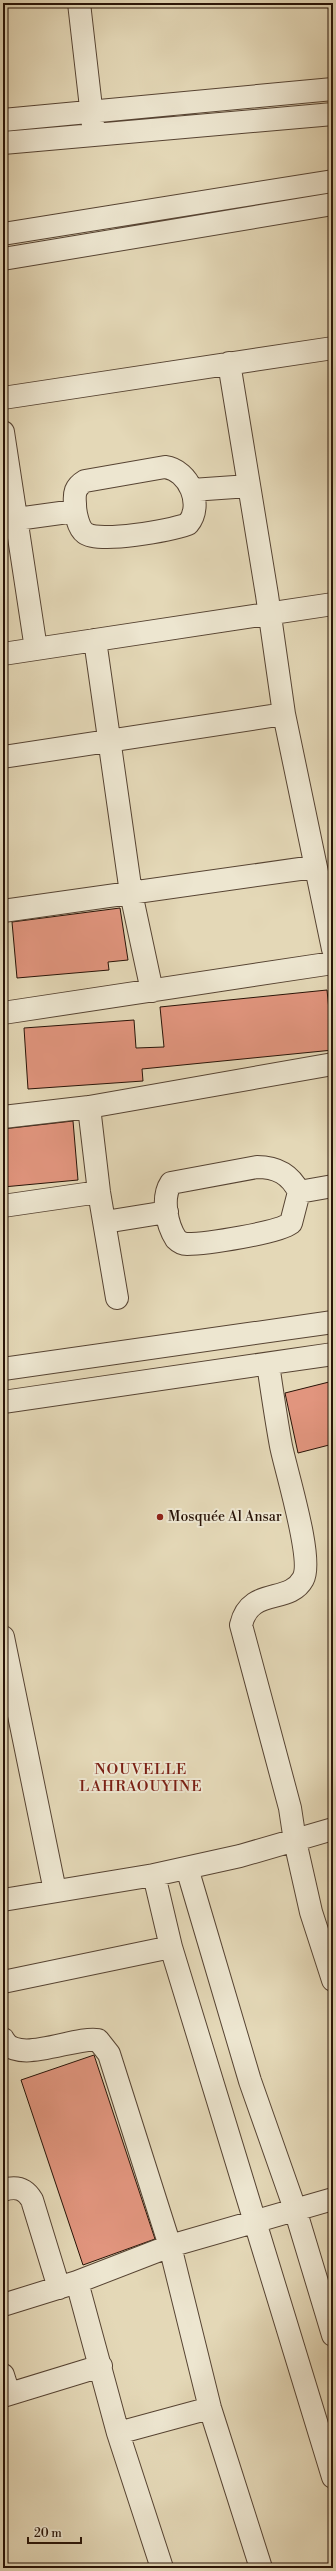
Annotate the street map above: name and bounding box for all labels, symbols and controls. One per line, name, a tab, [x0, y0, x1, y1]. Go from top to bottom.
place label: Mosquée Al Ansar	[168, 1508, 282, 1526]
marker: Mosquée Al Ansar	[155, 1512, 165, 1522]
district label: NOUVELLE LAHRAOUYINE	[79, 1760, 203, 1796]
scale bar	[28, 2519, 81, 2545]
text: 20 m	[34, 2526, 62, 2541]

